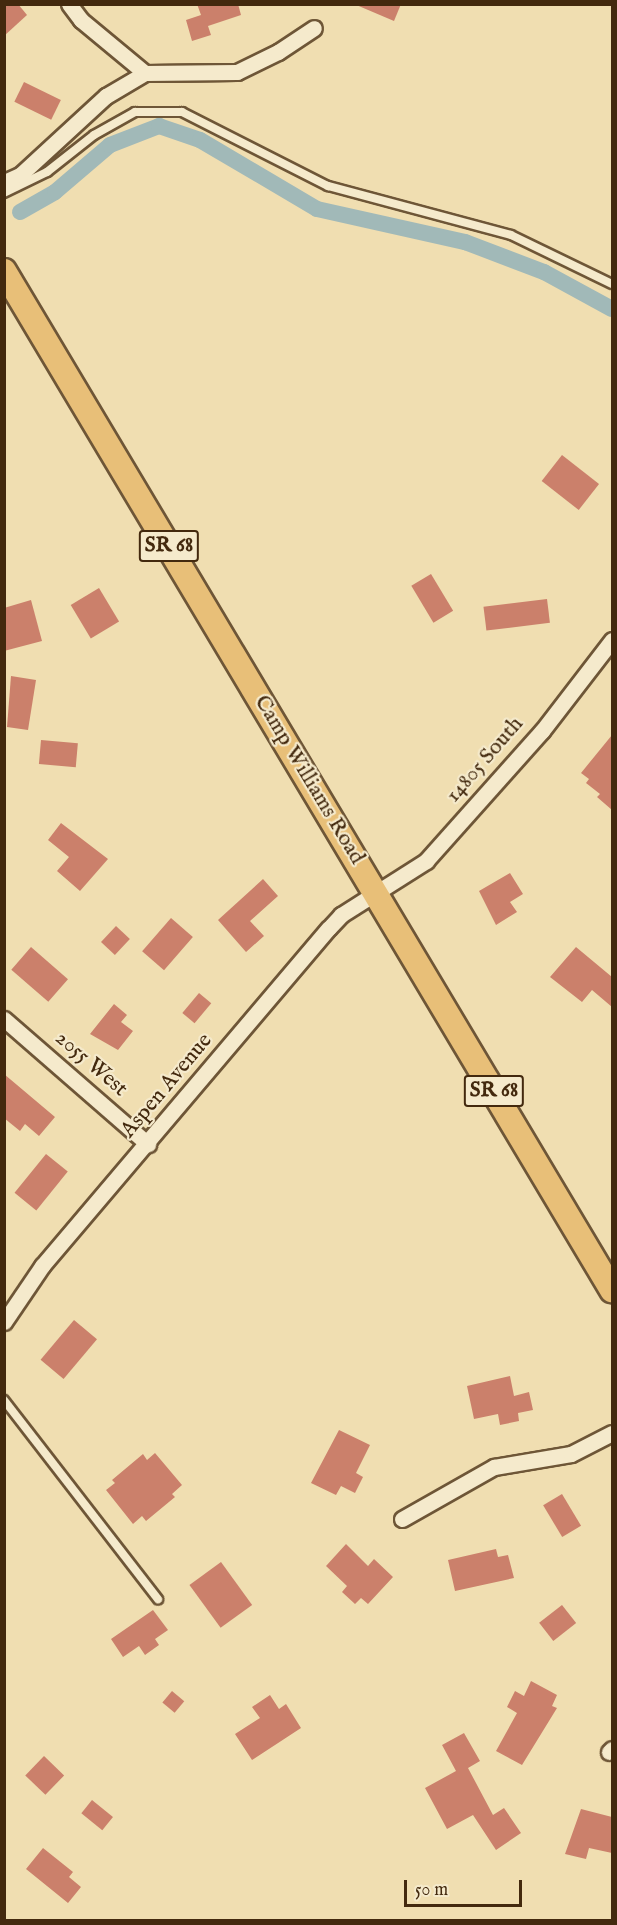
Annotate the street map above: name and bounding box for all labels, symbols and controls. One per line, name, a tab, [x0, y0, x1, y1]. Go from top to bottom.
road number: SR 68	[138, 528, 201, 564]
street label: Camp Williams Road	[248, 691, 370, 869]
street label: 14805 South	[441, 712, 529, 808]
street label: 2055 West	[49, 1025, 133, 1103]
street label: Aspen Avenue	[116, 1028, 218, 1144]
road number: SR 68	[462, 1073, 526, 1109]
scale bar	[407, 1868, 526, 1906]
text: 50 m	[415, 1879, 448, 1902]

